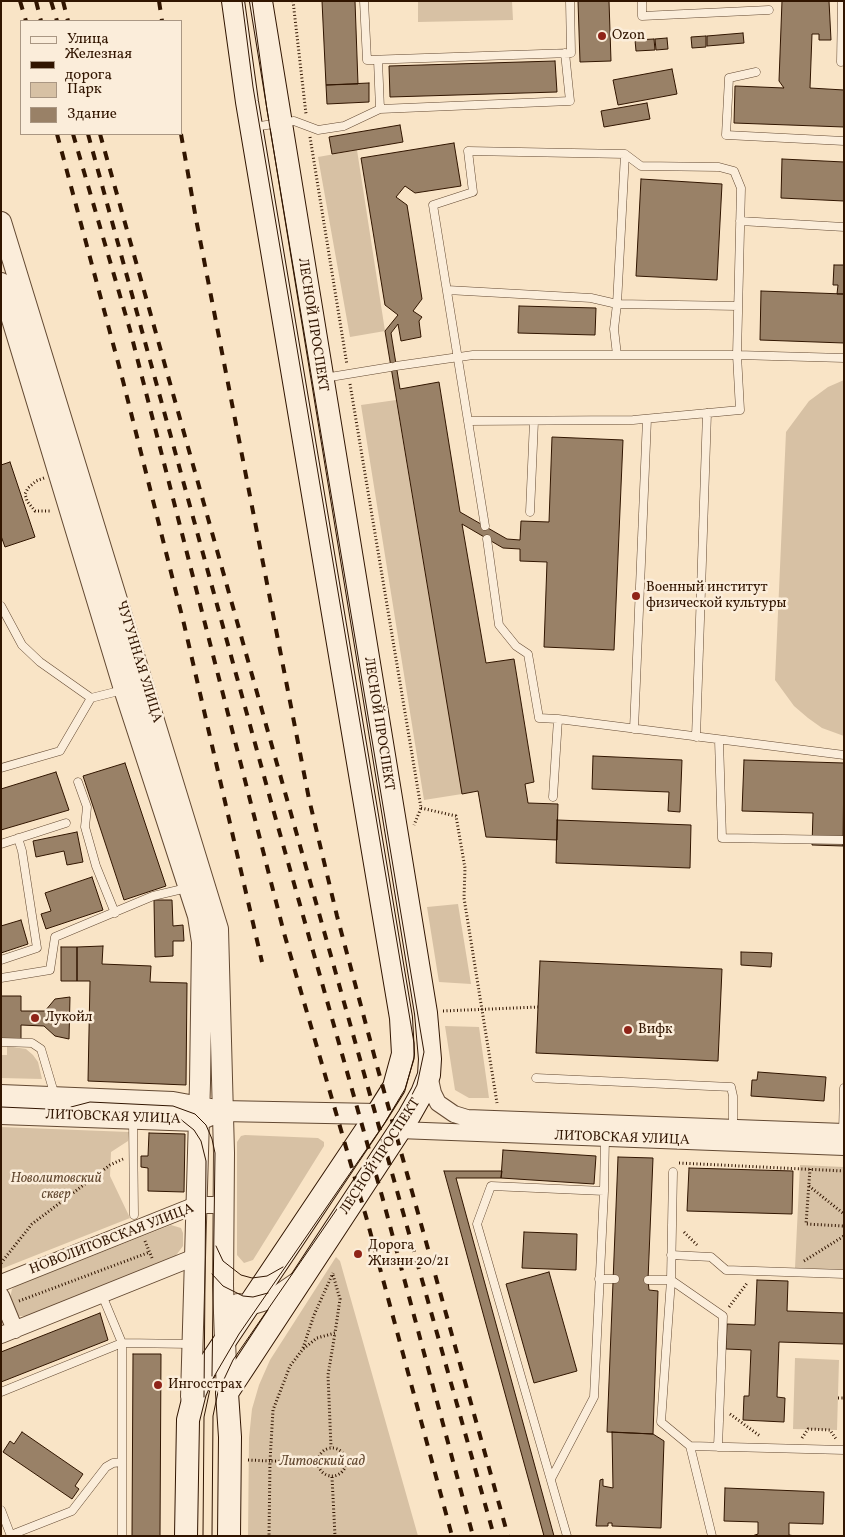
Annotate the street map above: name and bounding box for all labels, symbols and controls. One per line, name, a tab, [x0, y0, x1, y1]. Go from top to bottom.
legend	[20, 20, 182, 135]
place label: Ozon	[612, 28, 645, 44]
text: Улица	[67, 29, 109, 50]
marker: Ozon	[596, 30, 608, 42]
text: Железная дорога	[65, 44, 132, 86]
text: Парк	[67, 79, 102, 100]
text: Здание	[67, 104, 117, 125]
street label: ЛЕСНОЙ ПРОСПЕКТ	[293, 257, 331, 393]
place label: Военный институт физической культуры	[646, 580, 786, 612]
marker: Военный институт физической культуры	[630, 590, 642, 602]
street label: ЧУГУННАЯ УЛИЦА	[111, 599, 165, 725]
street label: ЛЕСНОЙ ПРОСПЕКТ	[359, 656, 397, 792]
place label: Лукойл	[45, 1010, 92, 1026]
marker: Лукойл	[29, 1012, 41, 1024]
place label: Вифк	[638, 1022, 673, 1038]
marker: Вифк	[622, 1024, 634, 1036]
street label: ЛЕСНОЙ ПРОСПЕКТ	[337, 1096, 425, 1218]
street label: ЛИТОВСКАЯ УЛИЦА	[45, 1107, 181, 1129]
street label: ЛИТОВСКАЯ УЛИЦА	[554, 1128, 690, 1150]
park label: Новолитовский сквер	[10, 1171, 102, 1204]
street label: НОВОЛИТОВСКАЯ УЛИЦА	[27, 1201, 197, 1279]
place label: Дорога Жизни 20/21	[368, 1238, 449, 1270]
marker: Дорога Жизни 20/21	[352, 1248, 364, 1260]
place label: Ингосстрах	[168, 1377, 242, 1393]
marker: Ингосстрах	[152, 1379, 164, 1391]
park label: Литовский сад	[279, 1454, 365, 1470]

